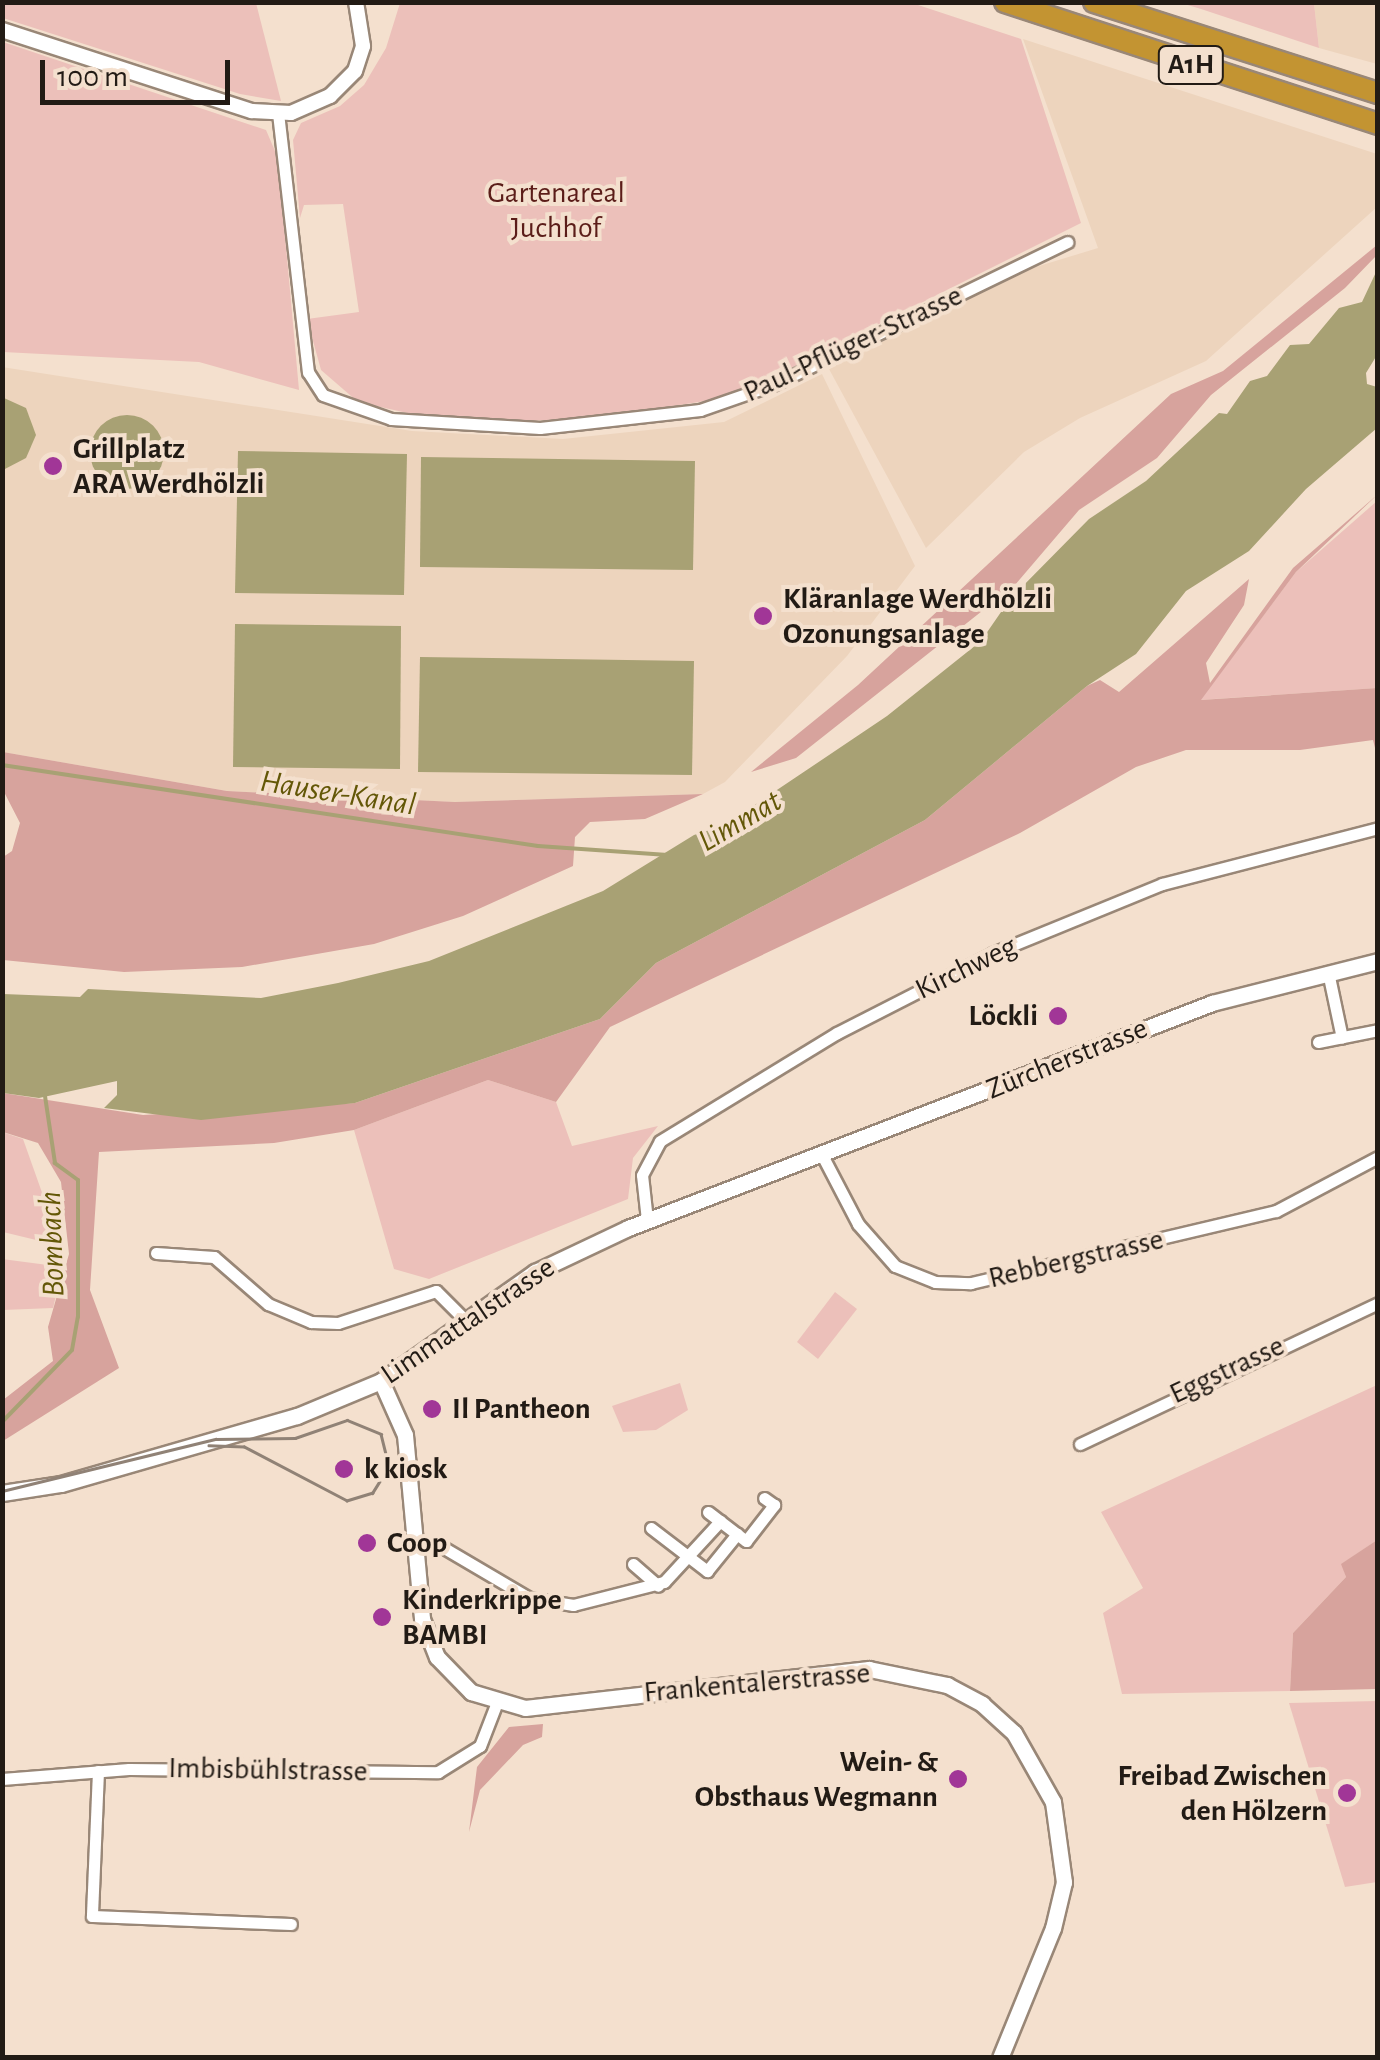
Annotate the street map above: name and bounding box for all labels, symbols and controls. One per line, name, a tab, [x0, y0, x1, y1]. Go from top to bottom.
scale bar	[45, 40, 235, 102]
road number: A1H	[1156, 42, 1226, 88]
text: 100 m	[57, 62, 128, 92]
park label: Gartenareal Juchhof	[487, 175, 625, 246]
street label: Paul-Pflüger-Strasse	[738, 278, 968, 410]
place label: Grillplatz ARA Werdhölzli	[73, 431, 264, 502]
marker: Grillplatz ARA Werdhölzli	[42, 455, 64, 477]
place label: Kläranlage Werdhölzli Ozonungsanlage	[783, 581, 1052, 652]
marker: Kläranlage Werdhölzli Ozonungsanlage	[752, 605, 774, 627]
water label: Hauser-Kanal	[258, 762, 418, 824]
water label: Limmat	[691, 782, 789, 860]
street label: Kirchweg	[910, 928, 1022, 1008]
place label: Löckli	[968, 998, 1038, 1034]
marker: Löckli	[1047, 1005, 1069, 1027]
street label: Zürcherstrasse	[981, 1010, 1153, 1108]
water label: Bombach	[31, 1190, 73, 1298]
street label: Rebbergstrasse	[985, 1221, 1167, 1297]
street label: Limmattalstrasse	[374, 1250, 562, 1392]
street label: Eggstrasse	[1164, 1328, 1290, 1412]
place label: Il Pantheon	[452, 1391, 591, 1427]
marker: Il Pantheon	[421, 1398, 443, 1420]
place label: k kiosk	[364, 1451, 447, 1487]
marker: k kiosk	[333, 1458, 355, 1480]
place label: Coop	[387, 1525, 447, 1561]
marker: Coop	[356, 1532, 378, 1554]
place label: Kinderkrippe BAMBI	[402, 1582, 562, 1652]
marker: Kinderkrippe BAMBI	[371, 1606, 393, 1628]
street label: Frankentalerstrasse	[642, 1655, 872, 1711]
place label: Wein- & Obsthaus Wegmann	[695, 1744, 938, 1814]
street label: Imbisbühlstrasse	[168, 1750, 368, 1790]
place label: Freibad Zwischen den Hölzern	[1118, 1758, 1327, 1828]
marker: Wein- & Obsthaus Wegmann	[947, 1768, 969, 1790]
marker: Freibad Zwischen den Hölzern	[1336, 1782, 1358, 1804]

